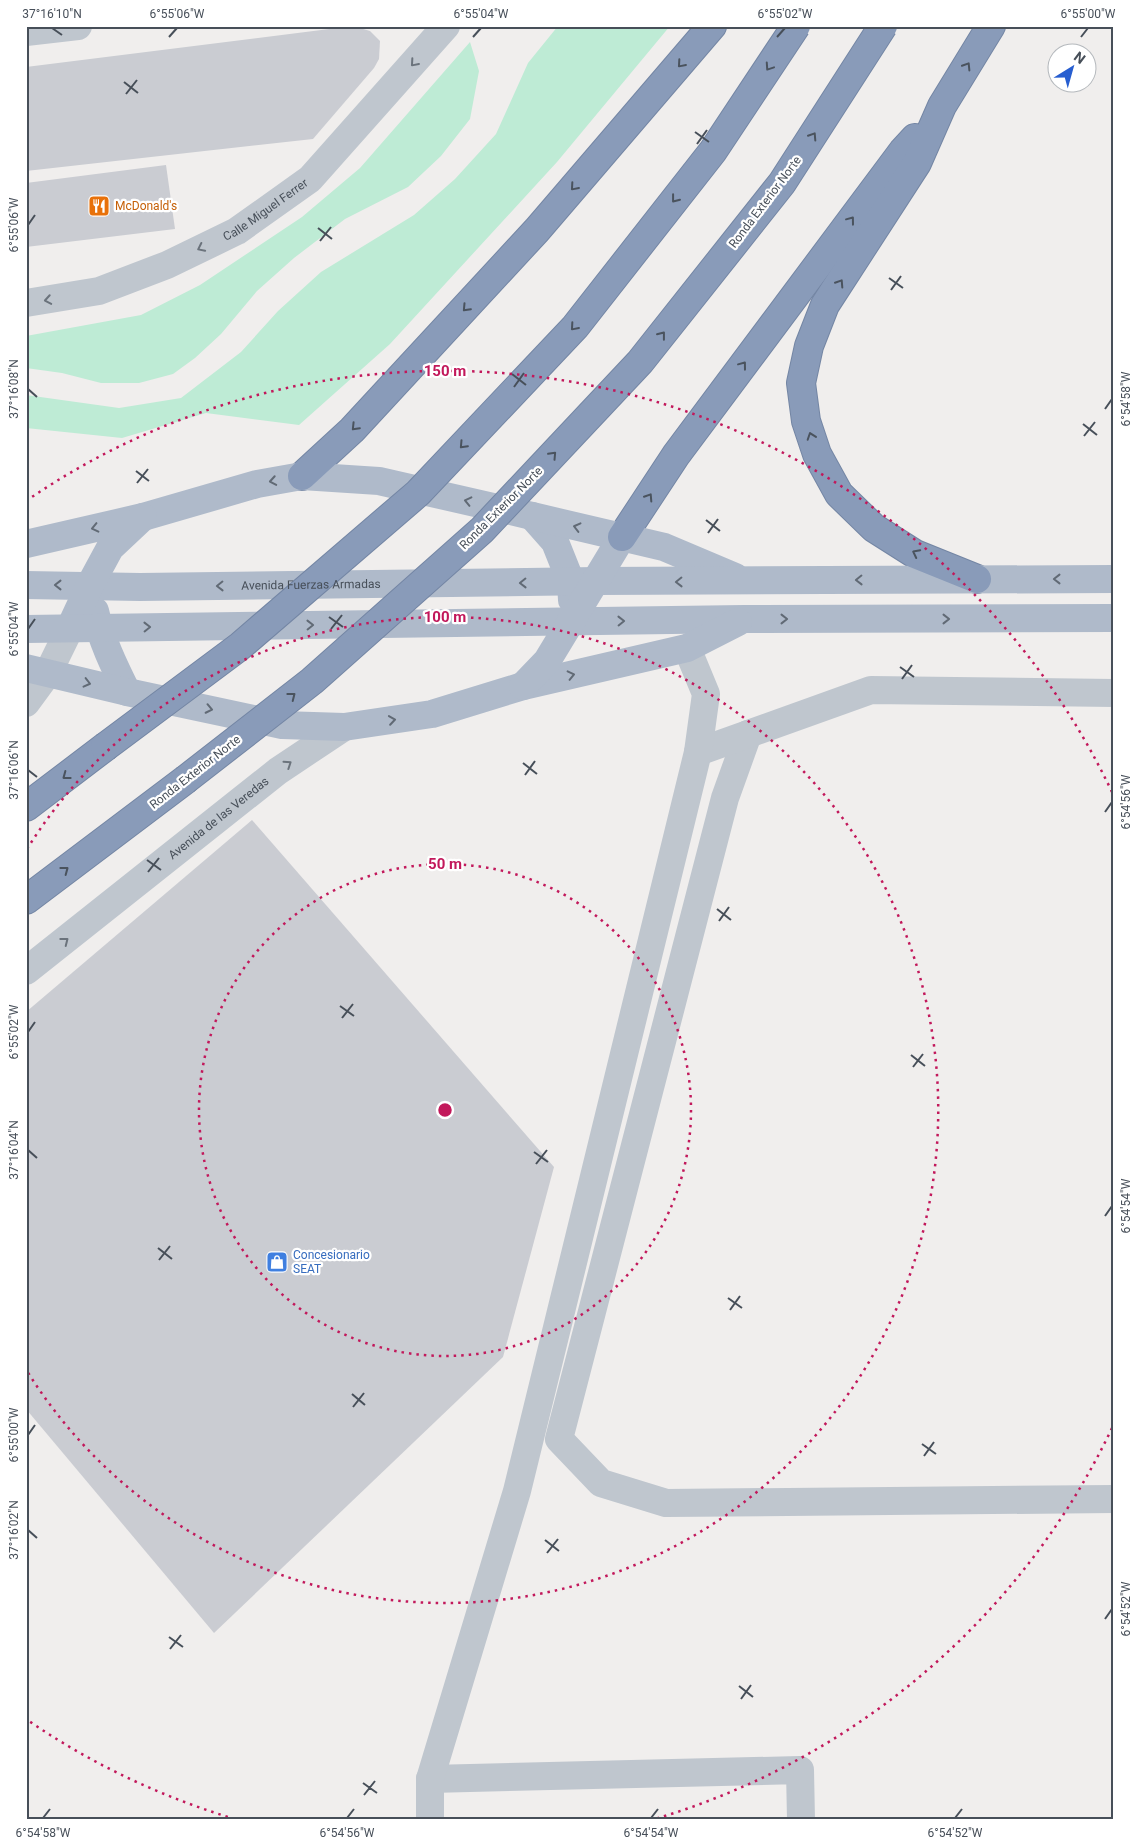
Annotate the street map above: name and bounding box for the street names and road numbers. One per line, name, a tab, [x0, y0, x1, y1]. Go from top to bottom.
street label: Ronda Exterior Norte	[726, 153, 804, 251]
street label: Calle Miguel Ferrer	[221, 176, 311, 244]
street label: Ronda Exterior Norte	[457, 464, 545, 552]
street label: Avenida Fuerzas Armadas	[241, 577, 381, 593]
street label: Ronda Exterior Norte	[147, 732, 243, 812]
street label: Avenida de las Veredas	[166, 774, 272, 862]

